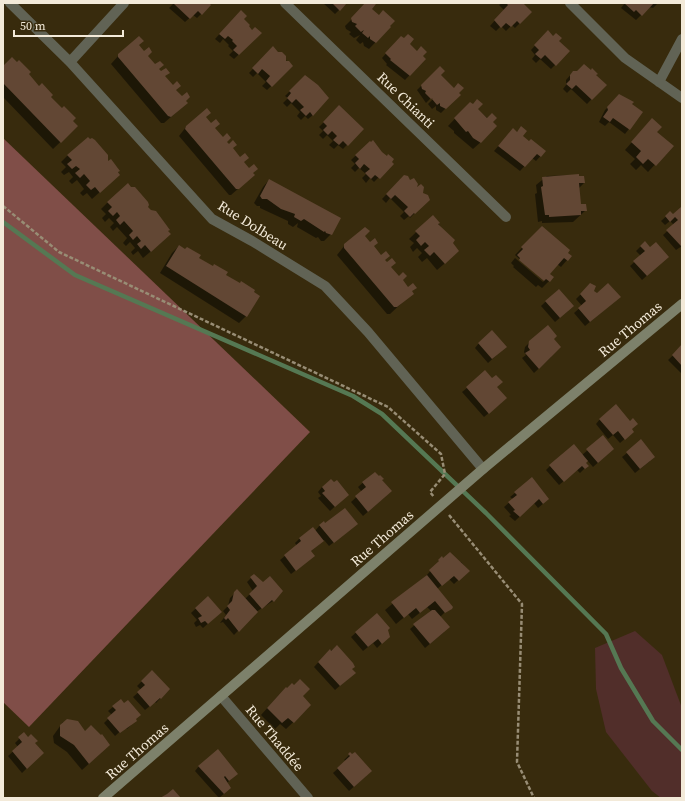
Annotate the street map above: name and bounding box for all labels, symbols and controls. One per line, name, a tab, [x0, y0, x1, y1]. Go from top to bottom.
scale bar	[14, 12, 123, 38]
text: 50 m	[20, 18, 46, 34]
street label: Rue Chianti	[373, 67, 439, 133]
street label: Rue Dolbeau	[214, 195, 292, 255]
street label: Rue Thomas	[594, 296, 666, 362]
street label: Rue Thomas	[346, 505, 418, 571]
street label: Rue Thaddée	[241, 700, 309, 776]
street label: Rue Thomas	[101, 718, 173, 784]

